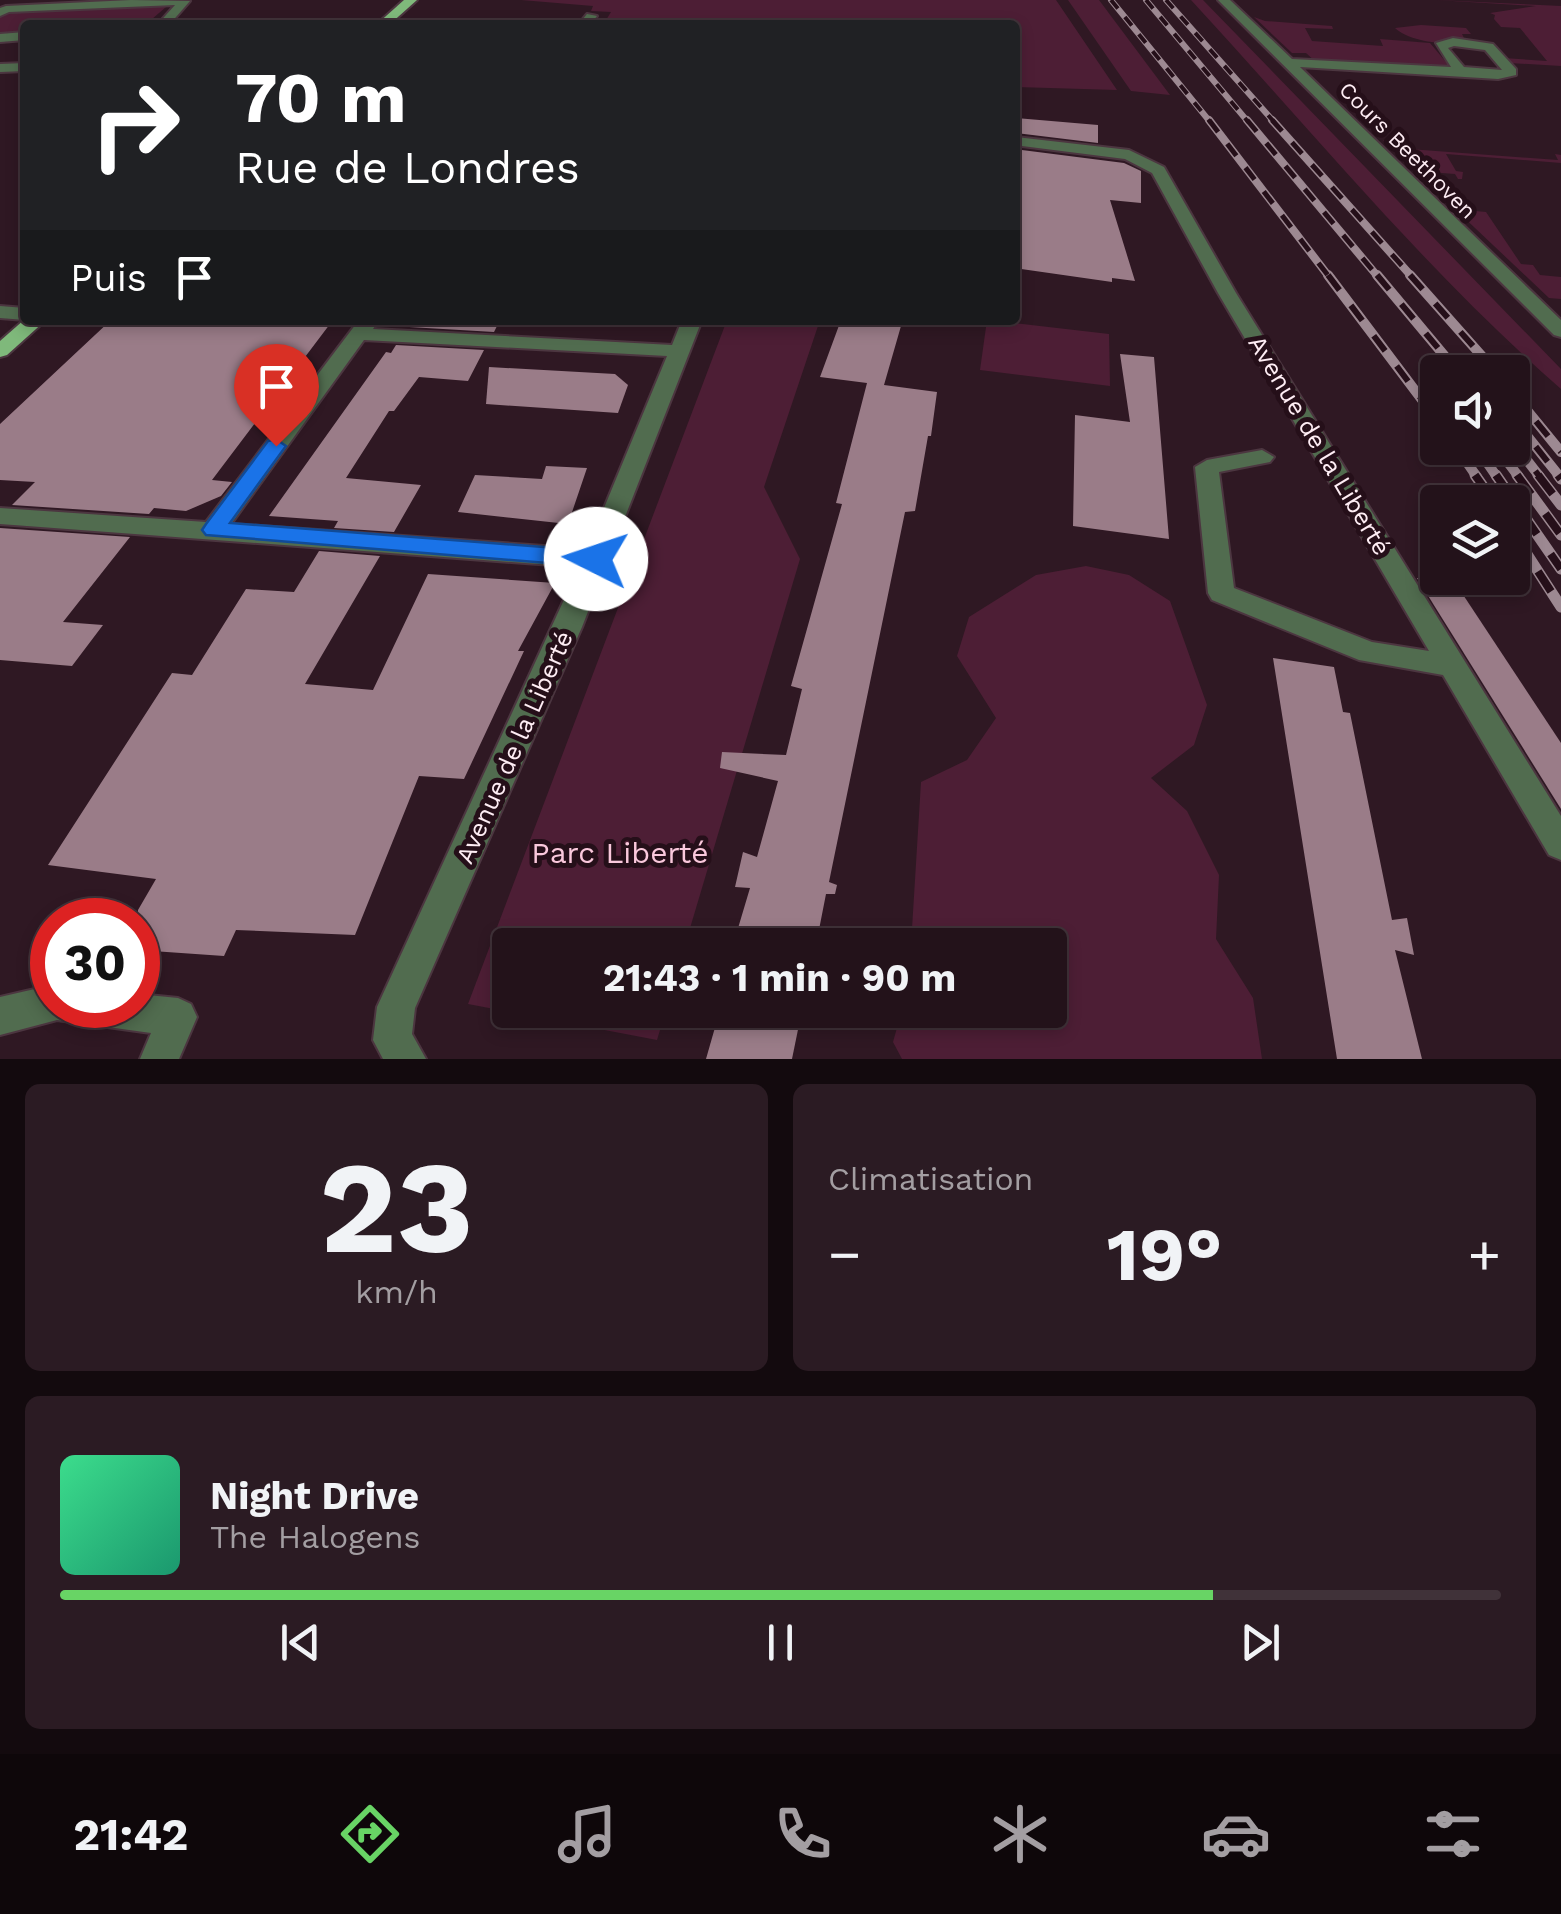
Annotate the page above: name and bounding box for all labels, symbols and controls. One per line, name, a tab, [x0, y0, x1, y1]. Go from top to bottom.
text: 70 m	[235, 57, 407, 139]
icon: right	[70, 60, 200, 190]
street label: Cours Beethoven	[1334, 77, 1481, 224]
text: Rue de Londres	[235, 141, 580, 194]
icon: arrive	[167, 250, 222, 305]
text: Puis	[70, 256, 147, 300]
street label: Avenue de la Liberté	[1242, 330, 1397, 560]
pin	[234, 344, 319, 447]
map controls	[1420, 355, 1530, 595]
button: sound	[1420, 355, 1530, 465]
icon: arrive	[249, 359, 304, 414]
button: layers	[1420, 485, 1530, 595]
position arrow	[544, 507, 648, 611]
street label: Avenue de la Liberté	[450, 626, 579, 868]
park label: Parc Liberté	[531, 835, 709, 870]
speed limit sign: 30	[30, 898, 160, 1028]
text: 21:43 · 1 min · 90 m	[603, 956, 956, 1000]
text: 23	[319, 1131, 474, 1284]
text: Climatisation	[828, 1160, 1033, 1198]
text: 19°	[1107, 1210, 1222, 1298]
text: −	[828, 1222, 861, 1286]
text: +	[1468, 1222, 1501, 1286]
text: km/h	[355, 1273, 438, 1311]
text: Night Drive	[210, 1474, 419, 1518]
text: The Halogens	[210, 1518, 420, 1556]
icon: previous	[273, 1615, 328, 1670]
icon: pause	[753, 1615, 808, 1670]
icon: next	[1233, 1615, 1288, 1670]
icon: directions	[335, 1799, 405, 1869]
icon: music	[552, 1799, 622, 1869]
icon: phone	[768, 1799, 838, 1869]
icon: climate	[985, 1799, 1055, 1869]
icon: car	[1201, 1799, 1271, 1869]
icon: filters	[1418, 1799, 1488, 1869]
text: 21:42	[73, 1808, 188, 1861]

